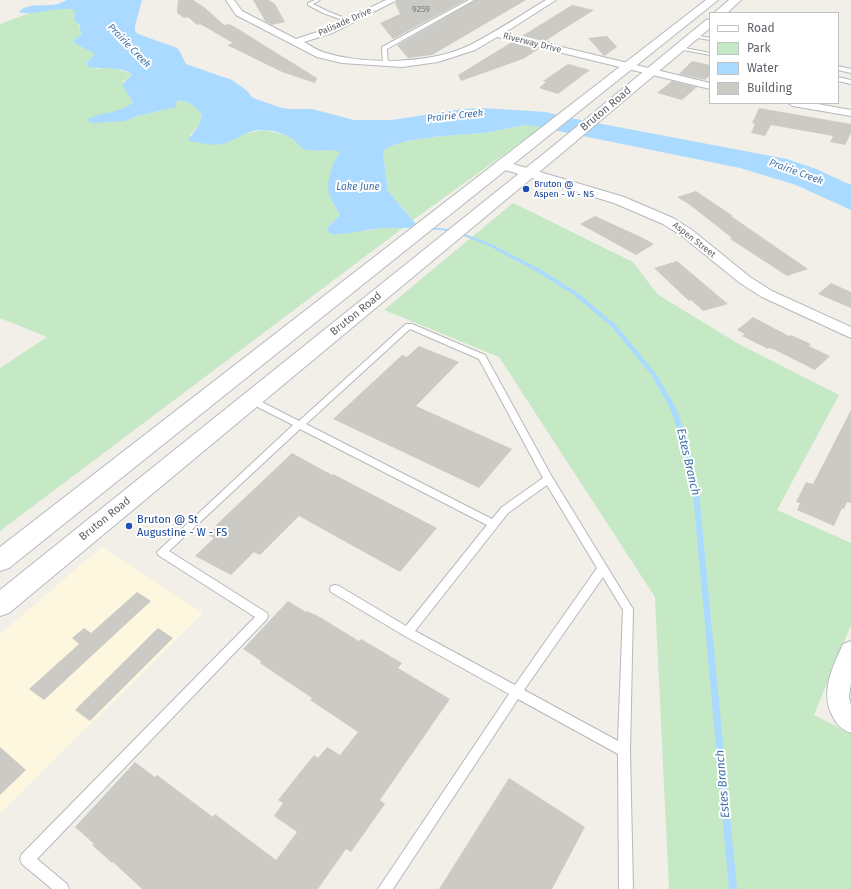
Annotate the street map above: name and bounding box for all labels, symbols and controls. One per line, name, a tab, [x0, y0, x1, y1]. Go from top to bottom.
house number: 9259	[412, 4, 430, 14]
street label: Palisade Drive	[317, 5, 373, 39]
legend	[709, 12, 839, 104]
water label: Prairie Creek	[105, 21, 153, 71]
text: Road	[747, 21, 775, 35]
street label: Riverway Drive	[502, 31, 562, 55]
text: Park	[747, 41, 771, 55]
text: Water	[747, 61, 778, 75]
text: Building	[747, 81, 792, 95]
street label: Bruton Road	[578, 84, 634, 134]
water label: Prairie Creek	[426, 107, 484, 125]
water label: Prairie Creek	[767, 157, 825, 187]
place label: Bruton @ Aspen - W - NS	[534, 179, 594, 200]
water label: Lake June	[336, 181, 380, 193]
marker: Bruton @ Aspen - W - NS	[521, 184, 531, 194]
street label: Aspen Street	[670, 220, 718, 260]
street label: Bruton Road	[328, 289, 384, 339]
water label: Estes Branch	[673, 427, 703, 497]
street label: Bruton Road	[77, 494, 133, 544]
place label: Bruton @ St Augustine - W - FS	[137, 513, 227, 539]
marker: Bruton @ St Augustine - W - FS	[124, 521, 134, 531]
water label: Estes Branch	[713, 749, 733, 819]

